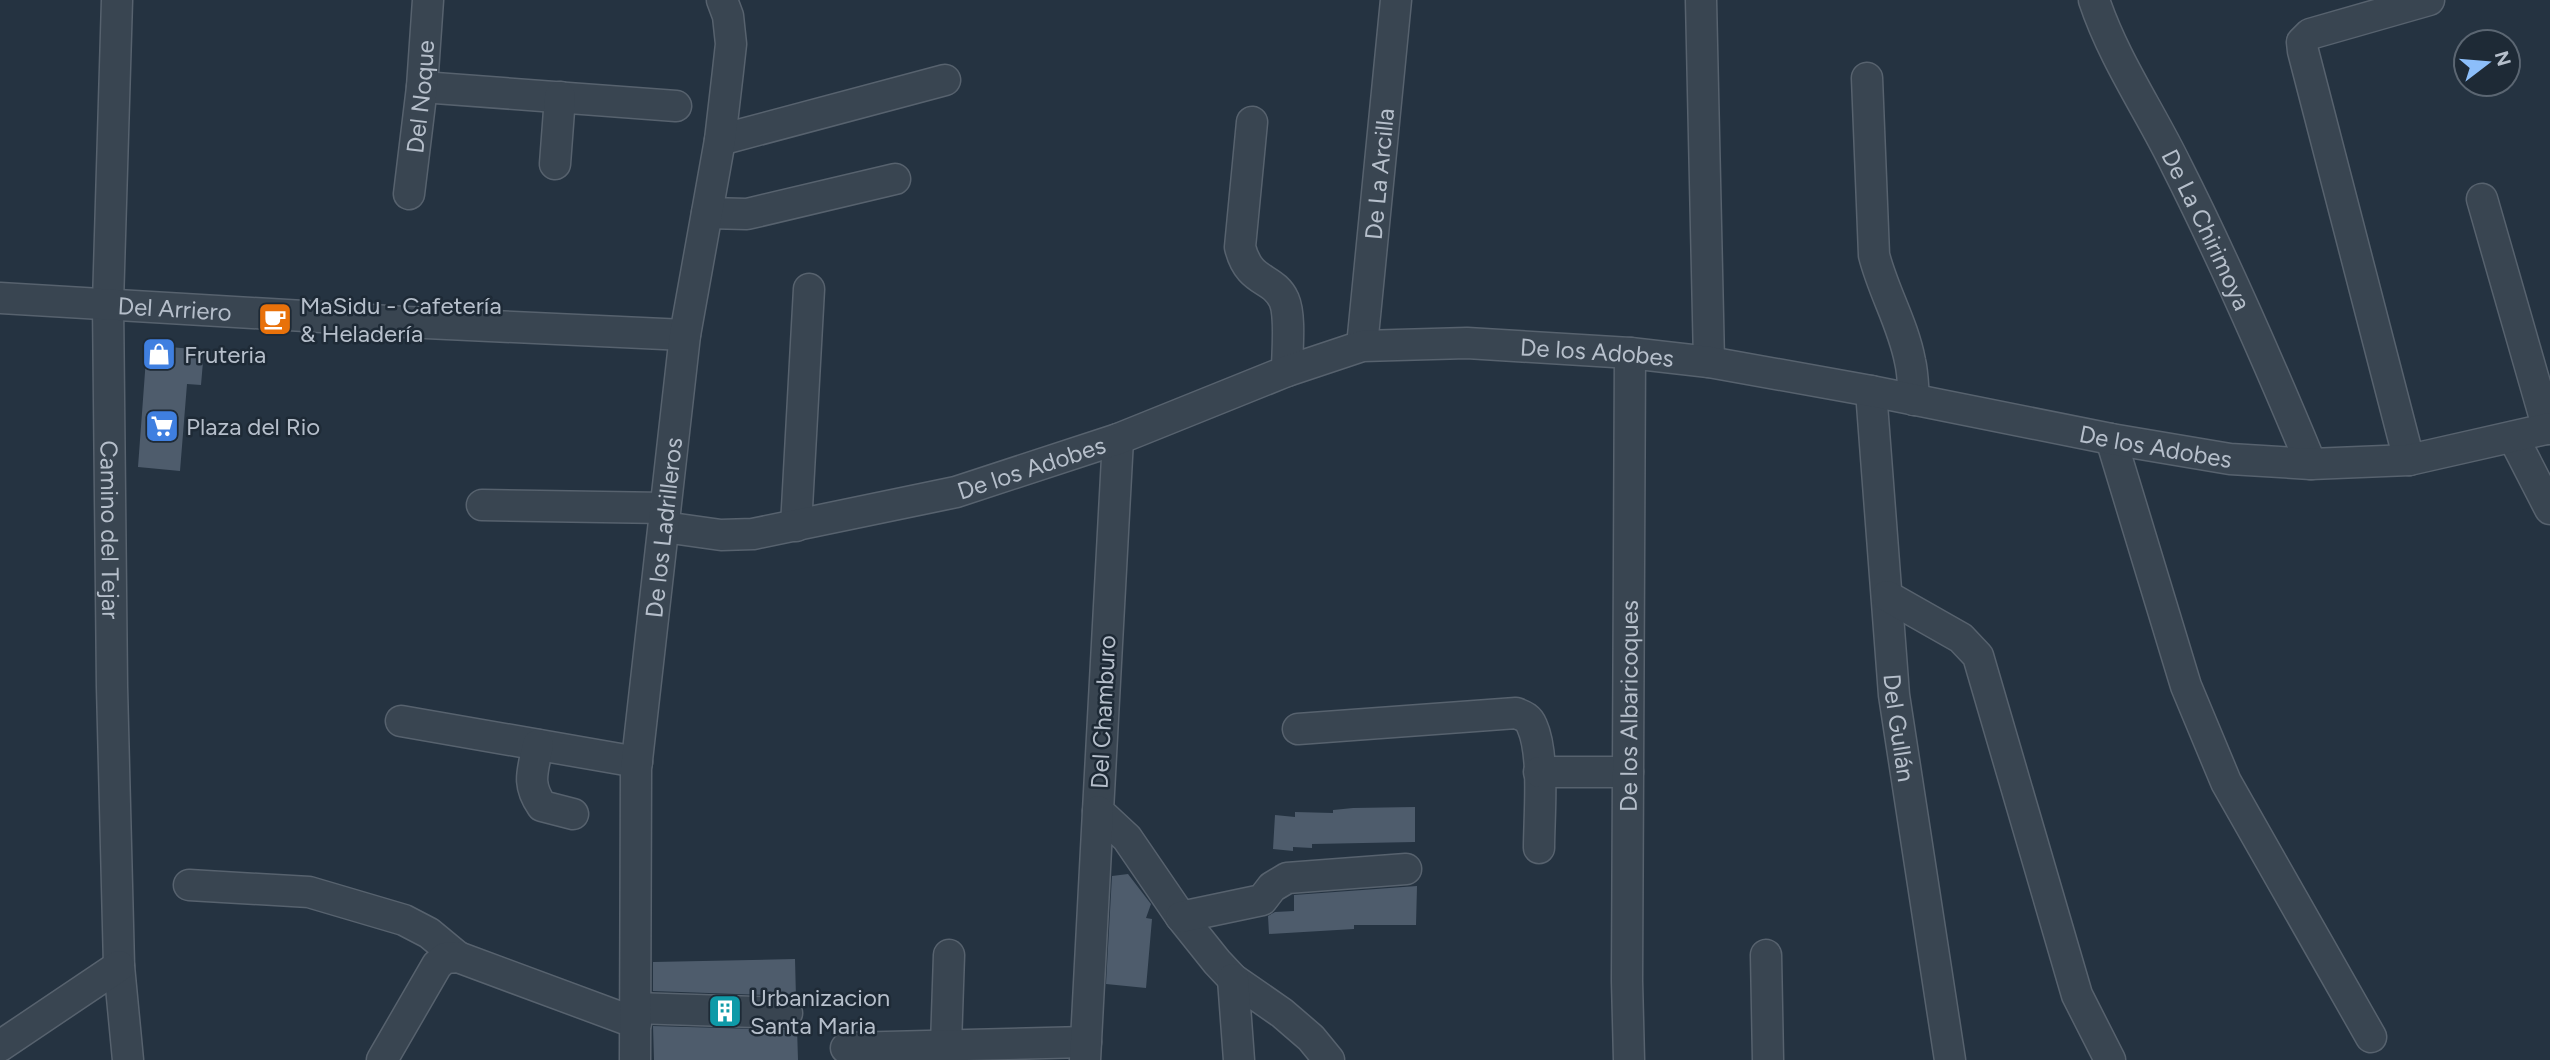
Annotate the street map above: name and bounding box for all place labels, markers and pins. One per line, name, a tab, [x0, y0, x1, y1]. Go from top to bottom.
place label: MaSidu - Cafetería & Heladería	[300, 291, 502, 348]
cafe icon: MaSidu - Cafetería & Heladería	[256, 300, 294, 338]
shop icon: Fruteria	[140, 335, 178, 373]
place label: Fruteria	[184, 340, 266, 369]
supermarket icon: Plaza del Rio	[143, 407, 181, 445]
place label: Plaza del Rio	[186, 412, 320, 441]
place label: Urbanizacion Santa Maria	[750, 983, 890, 1040]
building icon: Urbanizacion Santa Maria	[706, 992, 744, 1030]

